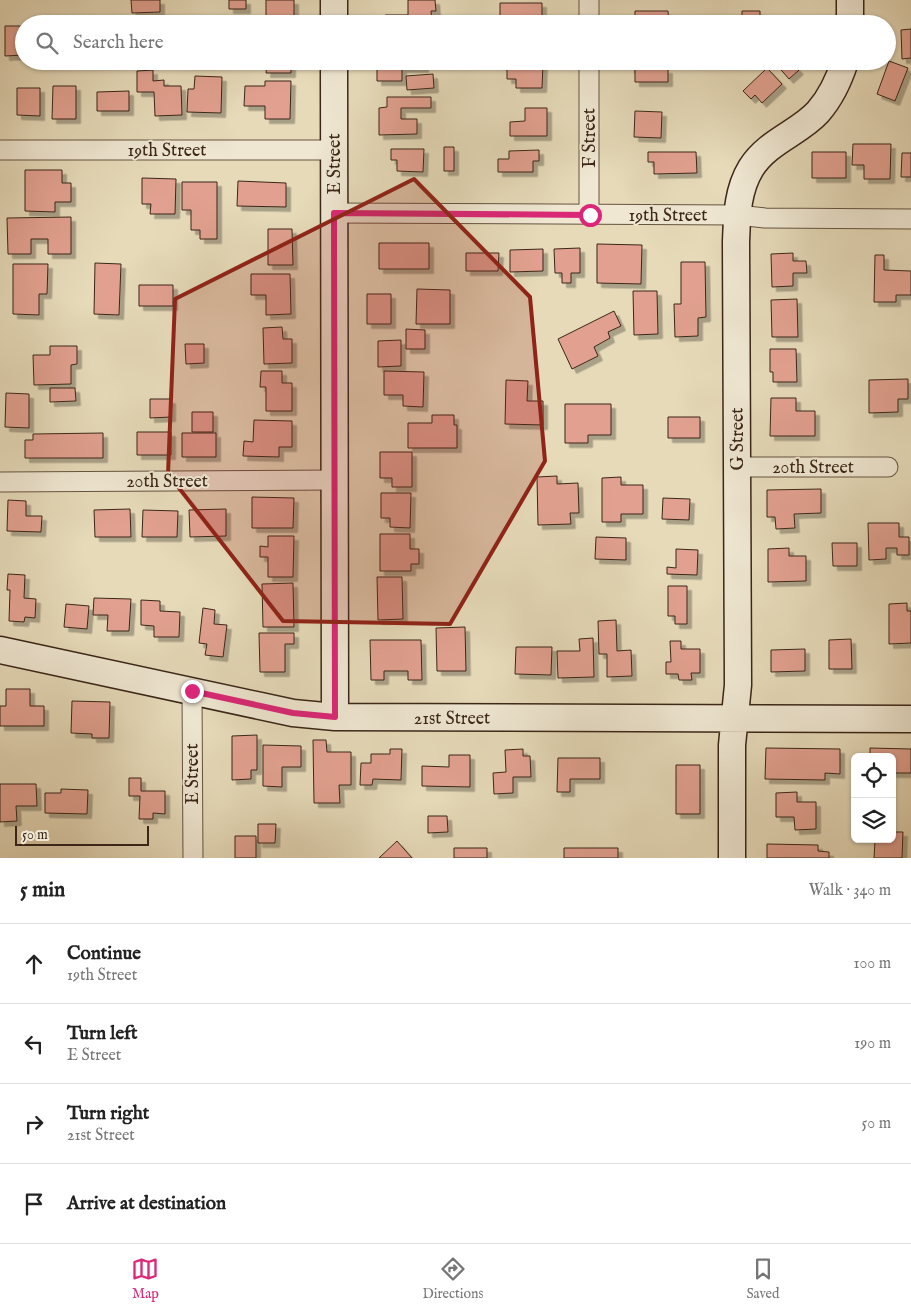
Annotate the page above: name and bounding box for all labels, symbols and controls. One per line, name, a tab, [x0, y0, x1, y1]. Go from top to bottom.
search box	[15, 15, 896, 70]
icon: search	[33, 29, 61, 57]
text: Search here	[73, 31, 164, 55]
street label: F Street	[579, 108, 602, 168]
street label: E Street	[324, 133, 347, 195]
street label: 19th Street	[128, 140, 206, 163]
route start	[579, 204, 602, 227]
street label: 19th Street	[629, 205, 707, 228]
street label: G Street	[727, 408, 750, 470]
street label: 20th Street	[772, 457, 854, 480]
street label: 20th Street	[126, 471, 208, 494]
route end	[181, 680, 204, 703]
street label: 21st Street	[414, 708, 490, 731]
street label: E Street	[182, 743, 205, 805]
map controls	[851, 753, 896, 843]
button: locate	[851, 753, 896, 798]
button: layers	[851, 798, 896, 843]
scale bar	[15, 823, 149, 846]
text: 50 m	[22, 826, 48, 844]
text: 5 min	[20, 877, 65, 904]
text: Walk · 340 m	[809, 881, 891, 901]
text: Continue	[67, 942, 141, 966]
icon: ahead	[20, 950, 48, 978]
text: 100 m	[854, 954, 891, 974]
text: 19th Street	[67, 966, 137, 986]
text: Turn left	[67, 1022, 138, 1046]
icon: left	[20, 1030, 48, 1058]
text: 190 m	[854, 1034, 891, 1054]
text: E Street	[67, 1046, 121, 1066]
text: Turn right	[67, 1102, 149, 1126]
icon: right	[20, 1110, 48, 1138]
text: 50 m	[862, 1114, 891, 1134]
text: 21st Street	[67, 1126, 135, 1146]
icon: arrive	[20, 1190, 48, 1218]
text: Arrive at destination	[67, 1192, 226, 1216]
tab: Map	[131, 1255, 159, 1303]
tab: Directions	[422, 1255, 483, 1303]
tab: Saved	[746, 1255, 779, 1303]

